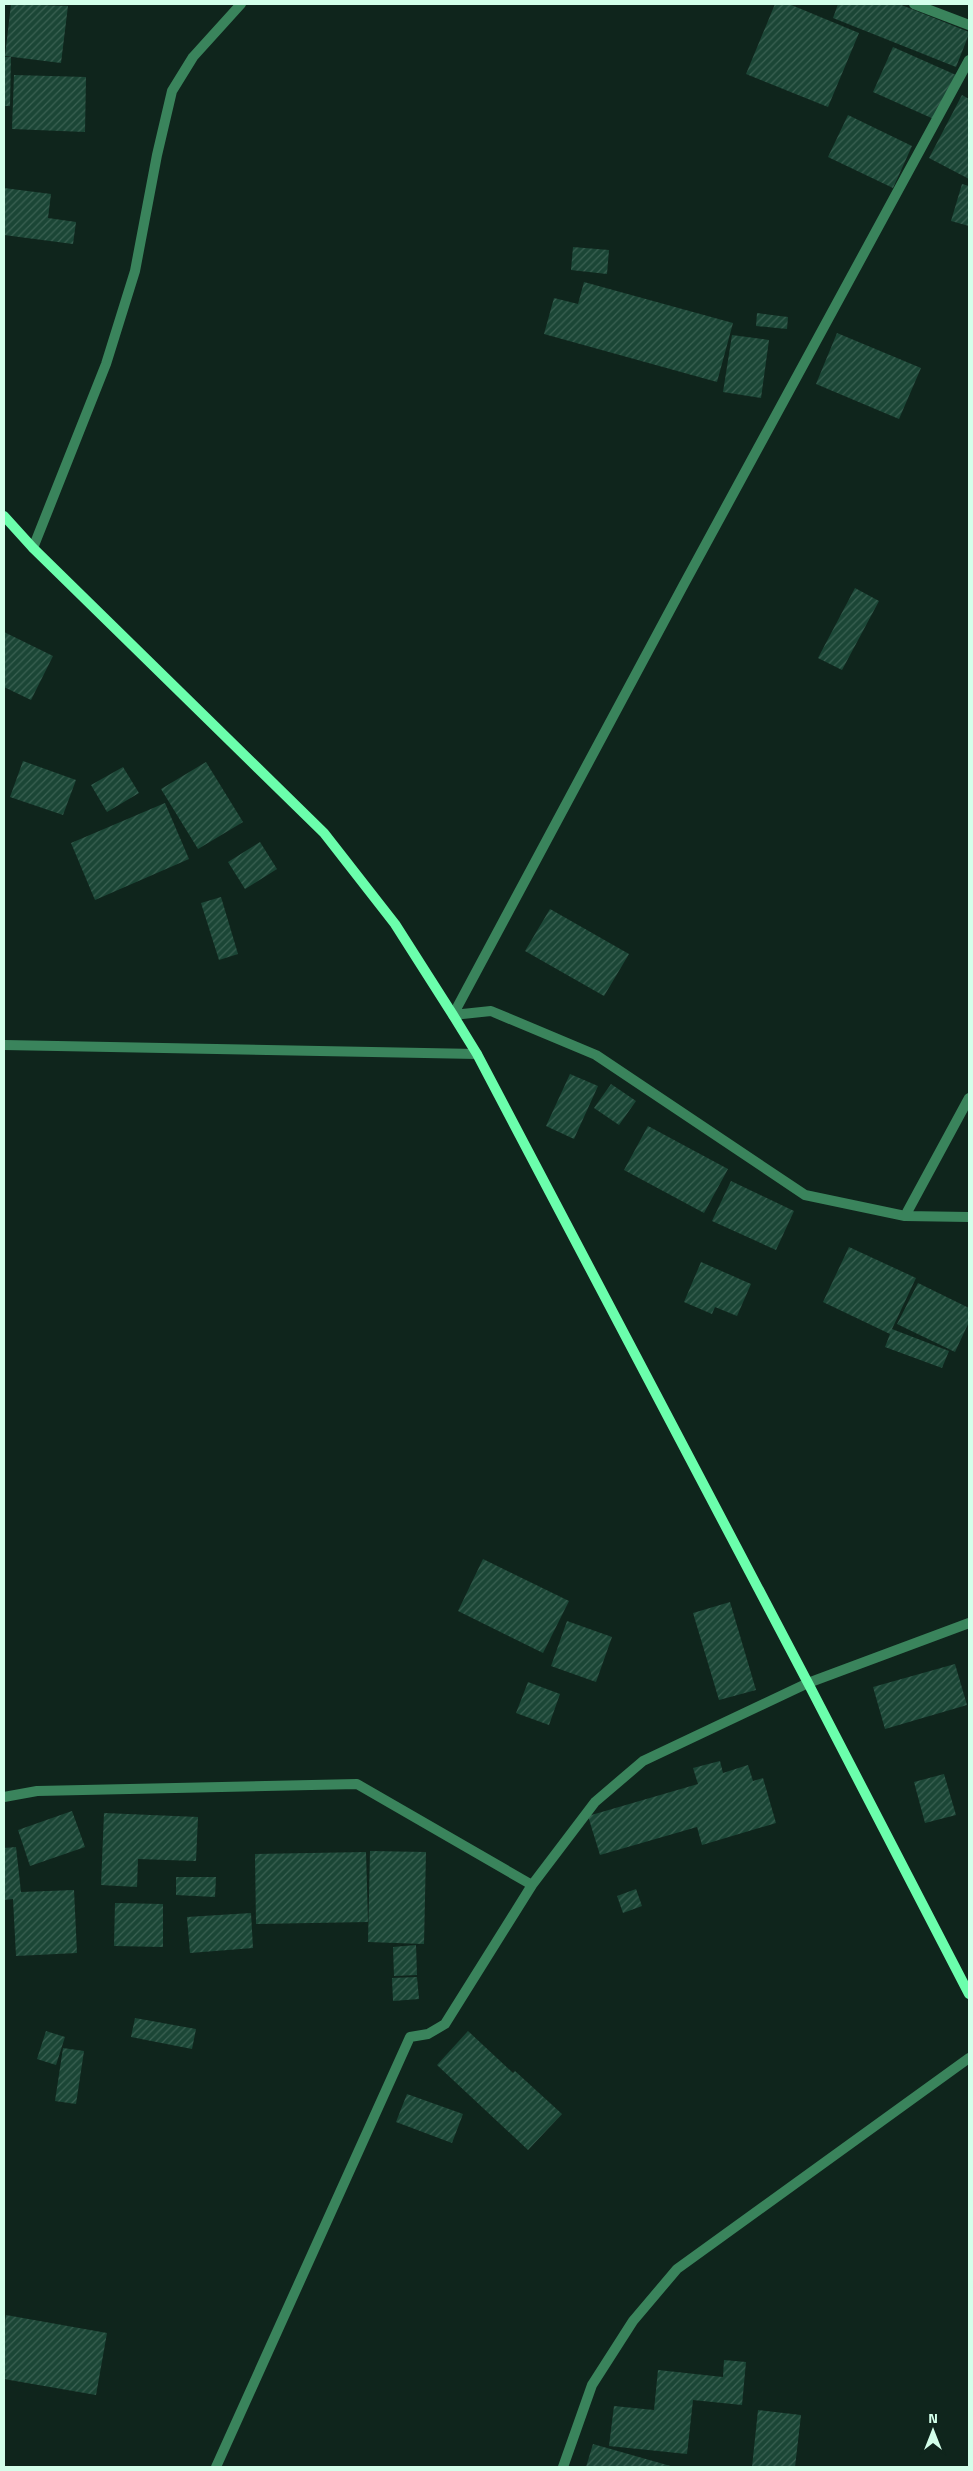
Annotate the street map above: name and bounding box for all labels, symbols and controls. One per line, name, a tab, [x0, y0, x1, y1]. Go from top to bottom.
north arrow	[908, 2406, 958, 2456]
text: N	[928, 2407, 938, 2428]

